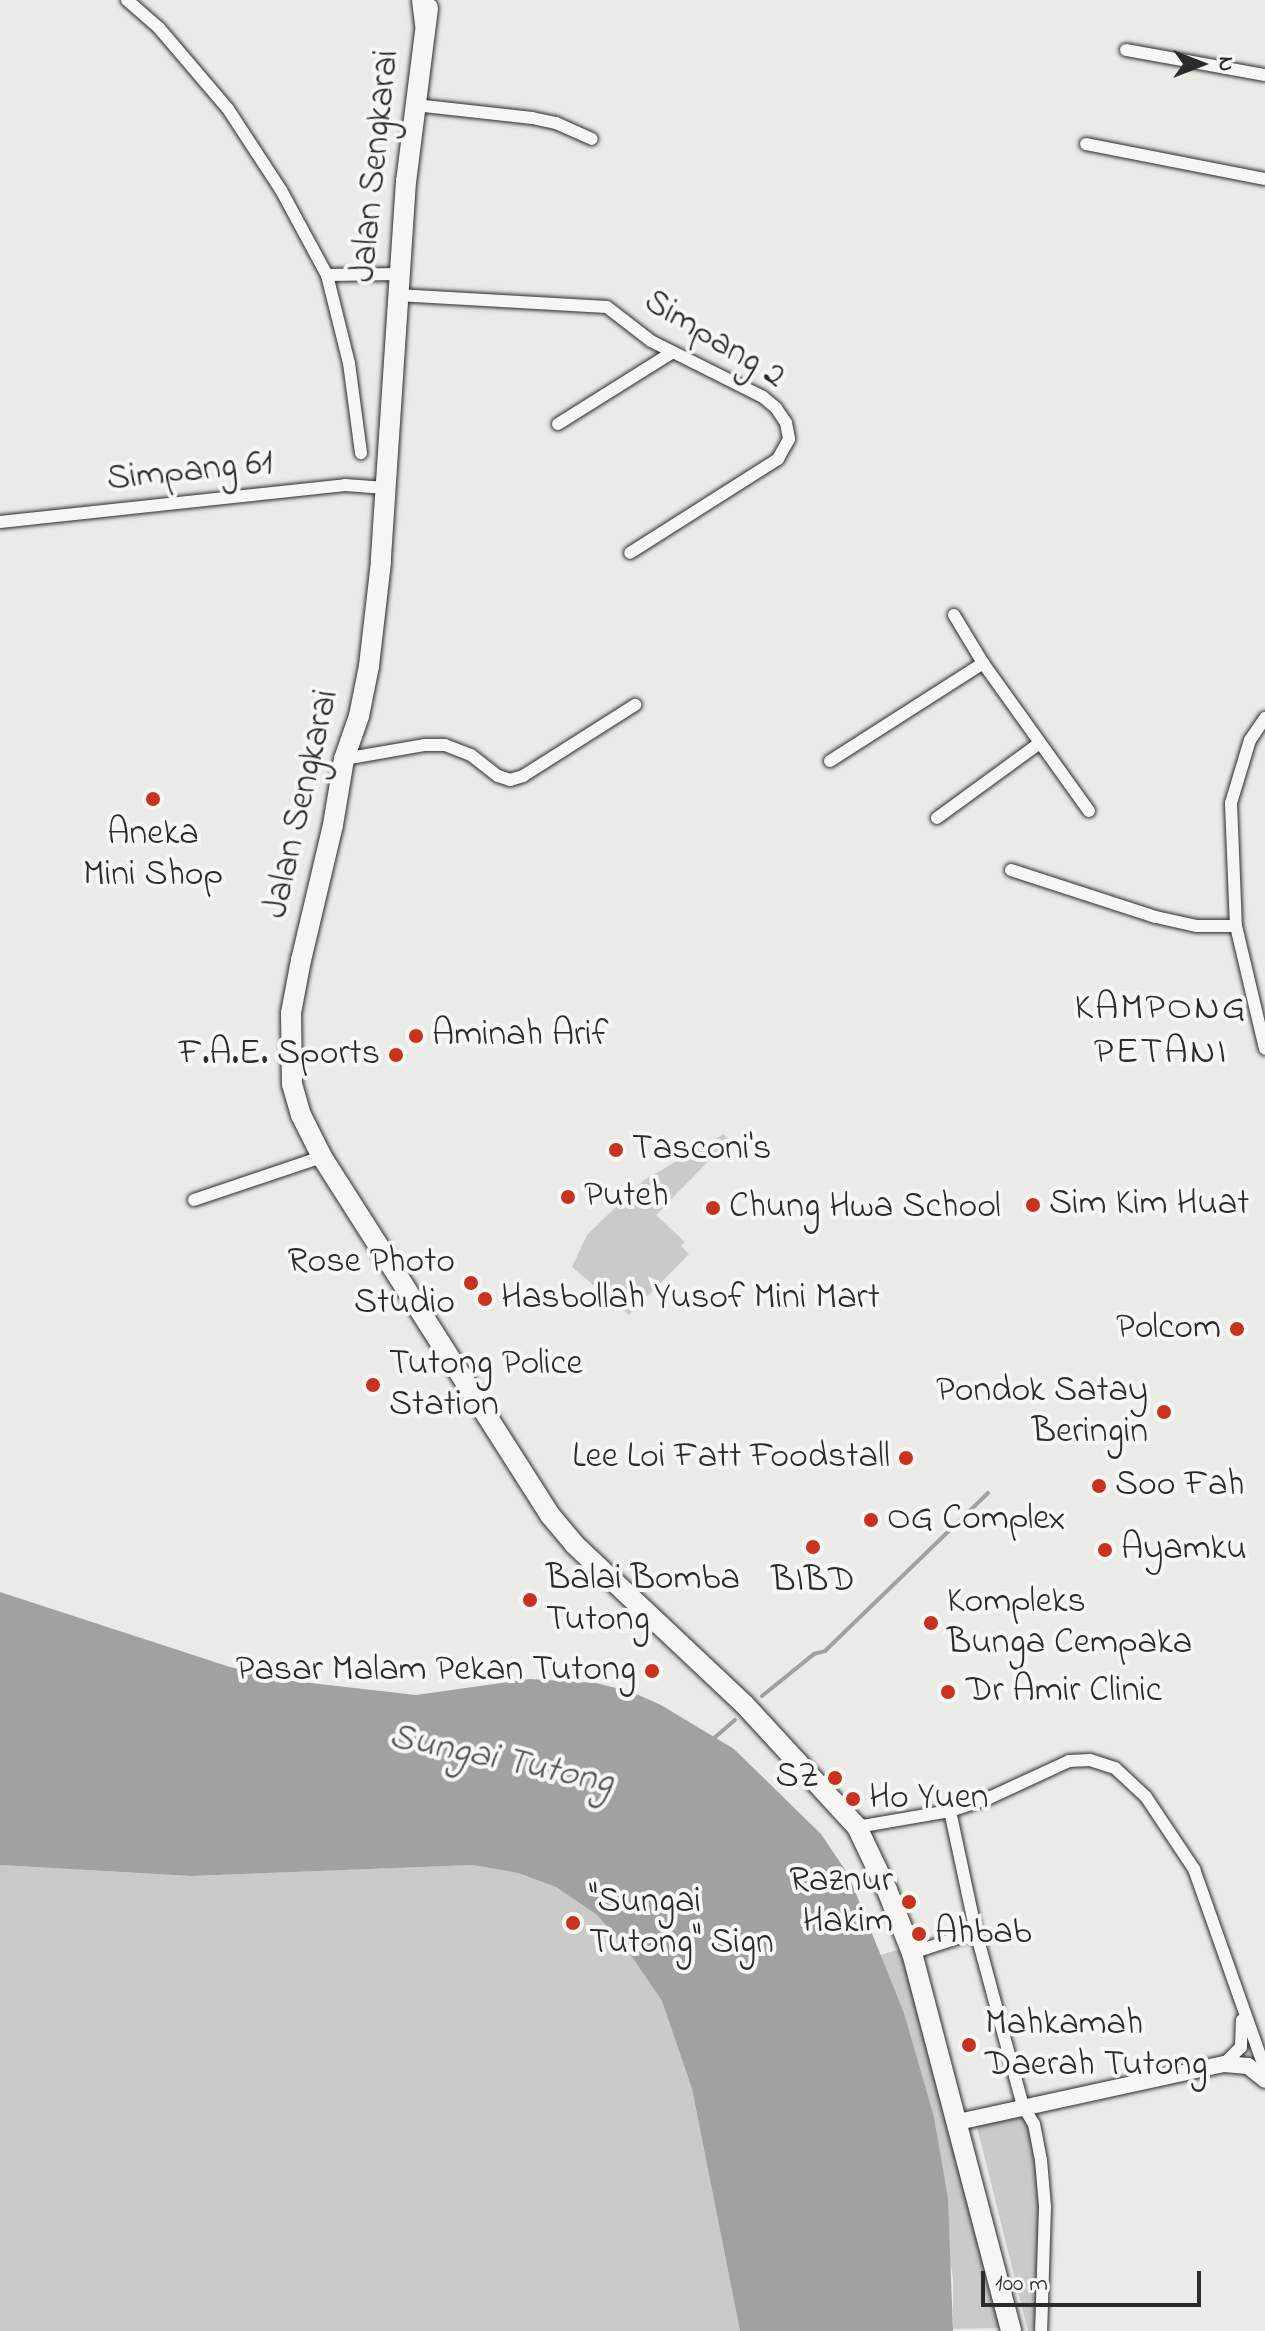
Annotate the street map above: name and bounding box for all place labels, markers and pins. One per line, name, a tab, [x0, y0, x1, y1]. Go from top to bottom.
marker: Aneka Mini Shop	[144, 790, 162, 808]
place label: Aneka Mini Shop	[83, 812, 223, 897]
place label: Aminah Arif	[432, 1014, 608, 1058]
marker: Aminah Arif	[407, 1027, 425, 1045]
place label: F.A.E. Sports	[179, 1033, 380, 1077]
marker: F.A.E. Sports	[387, 1046, 405, 1064]
place label: Tasconi's	[632, 1128, 771, 1172]
marker: Tasconi's	[607, 1141, 625, 1159]
place label: Puteh	[584, 1175, 668, 1219]
place label: Sim Kim Huat	[1049, 1183, 1249, 1227]
place label: Chung Hwa School	[729, 1186, 1001, 1230]
marker: Puteh	[559, 1188, 577, 1206]
marker: Sim Kim Huat	[1024, 1196, 1042, 1214]
marker: Chung Hwa School	[704, 1199, 722, 1217]
place label: Rose Photo Studio	[288, 1240, 455, 1325]
marker: Rose Photo Studio	[462, 1274, 480, 1292]
place label: Hasbollah Yusof Mini Mart	[501, 1277, 880, 1321]
marker: Hasbollah Yusof Mini Mart	[476, 1290, 494, 1308]
place label: Polcom	[1116, 1307, 1221, 1351]
marker: Polcom	[1228, 1320, 1246, 1338]
place label: Tutong Police Station	[389, 1342, 583, 1427]
place label: Pondok Satay Beringin	[936, 1369, 1148, 1454]
marker: Tutong Police Station	[364, 1376, 382, 1394]
marker: Pondok Satay Beringin	[1155, 1403, 1173, 1421]
place label: Lee Loi Fatt Foodstall	[572, 1436, 890, 1480]
marker: Lee Loi Fatt Foodstall	[897, 1449, 915, 1467]
place label: Soo Fah	[1115, 1464, 1244, 1508]
marker: Soo Fah	[1090, 1477, 1108, 1495]
place label: OG Complex	[887, 1498, 1065, 1542]
marker: OG Complex	[862, 1511, 880, 1529]
place label: Ayamku	[1121, 1528, 1247, 1572]
marker: BIBD	[804, 1538, 822, 1556]
marker: Ayamku	[1096, 1541, 1114, 1559]
place label: Balai Bomba Tutong	[546, 1557, 740, 1642]
place label: BIBD	[771, 1560, 855, 1604]
place label: Kompleks Bunga Cempaka	[947, 1580, 1192, 1665]
marker: Balai Bomba Tutong	[521, 1591, 539, 1609]
marker: Kompleks Bunga Cempaka	[922, 1614, 940, 1632]
place label: Pasar Malam Pekan Tutong	[236, 1649, 636, 1693]
marker: Pasar Malam Pekan Tutong	[643, 1662, 661, 1680]
place label: Dr Amir Clinic	[966, 1670, 1162, 1714]
marker: Dr Amir Clinic	[937, 1681, 959, 1703]
place label: SZ	[775, 1756, 819, 1800]
marker: SZ	[826, 1769, 844, 1787]
place label: Ho Yuen	[869, 1777, 989, 1821]
marker: Ho Yuen	[844, 1790, 862, 1808]
place label: Raznur Hakim	[789, 1859, 893, 1944]
place label: "Sungai Tutong" Sign	[589, 1880, 774, 1965]
marker: Raznur Hakim	[900, 1893, 918, 1911]
place label: Ahbab	[935, 1912, 1032, 1956]
marker: "Sungai Tutong" Sign	[564, 1914, 582, 1932]
marker: Ahbab	[910, 1925, 928, 1943]
place label: Mahkamah Daerah Tutong	[985, 2002, 1207, 2087]
marker: Mahkamah Daerah Tutong	[960, 2036, 978, 2054]

